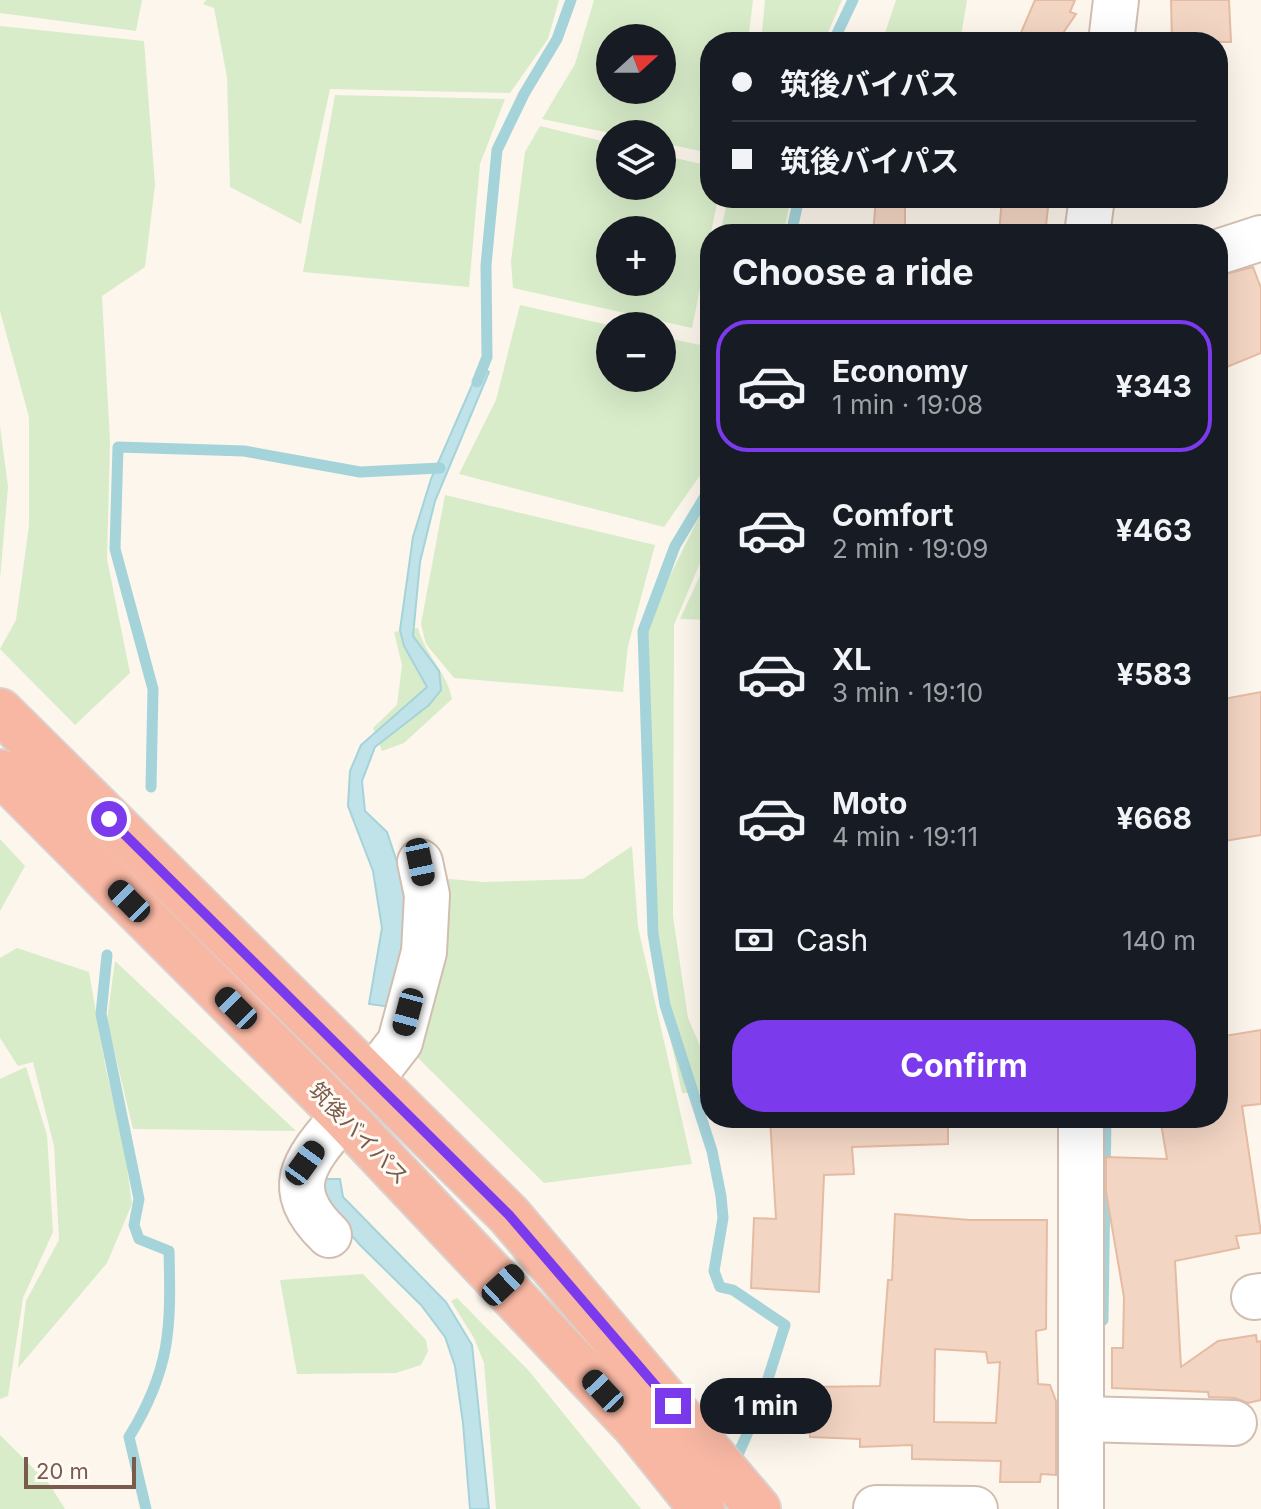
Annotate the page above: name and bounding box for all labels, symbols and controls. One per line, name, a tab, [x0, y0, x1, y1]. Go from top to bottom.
north arrow	[596, 24, 676, 104]
map controls	[596, 24, 676, 392]
text: 筑後バイパス	[780, 66, 959, 102]
button: layers	[596, 120, 676, 200]
text: 筑後バイパス	[780, 143, 959, 179]
button: +	[596, 216, 676, 296]
text: Choose a ride	[732, 250, 974, 294]
button: −	[596, 312, 676, 392]
icon: car	[736, 350, 808, 422]
text: Economy	[832, 353, 968, 389]
text: ¥343	[1116, 368, 1192, 404]
text: 1 min · 19:08	[832, 389, 983, 420]
icon: car	[736, 494, 808, 566]
text: Comfort	[832, 497, 953, 533]
text: ¥463	[1116, 512, 1192, 548]
text: 2 min · 19:09	[832, 533, 988, 564]
icon: car	[736, 638, 808, 710]
text: XL	[832, 641, 871, 677]
text: ¥583	[1117, 656, 1192, 692]
text: 3 min · 19:10	[832, 677, 983, 708]
icon: car	[736, 782, 808, 854]
text: Moto	[832, 785, 907, 821]
text: ¥668	[1116, 800, 1192, 836]
route start	[91, 801, 127, 837]
text: 4 min · 19:11	[832, 821, 978, 852]
car	[403, 836, 437, 888]
car	[104, 876, 154, 926]
icon: cash	[732, 918, 776, 962]
text: Cash	[796, 922, 868, 958]
text: 140 m	[1122, 925, 1196, 956]
car	[211, 983, 261, 1033]
car	[390, 986, 426, 1038]
button: Confirm	[732, 1020, 1196, 1112]
street label: 筑後バイパス	[304, 1077, 414, 1189]
car	[281, 1137, 329, 1189]
car	[477, 1260, 529, 1310]
car	[578, 1365, 628, 1417]
callout: 1 min	[701, 1378, 833, 1434]
route end	[655, 1388, 691, 1424]
text: 1 min	[734, 1390, 798, 1421]
scale bar	[24, 1453, 136, 1489]
text: 20 m	[36, 1458, 89, 1484]

